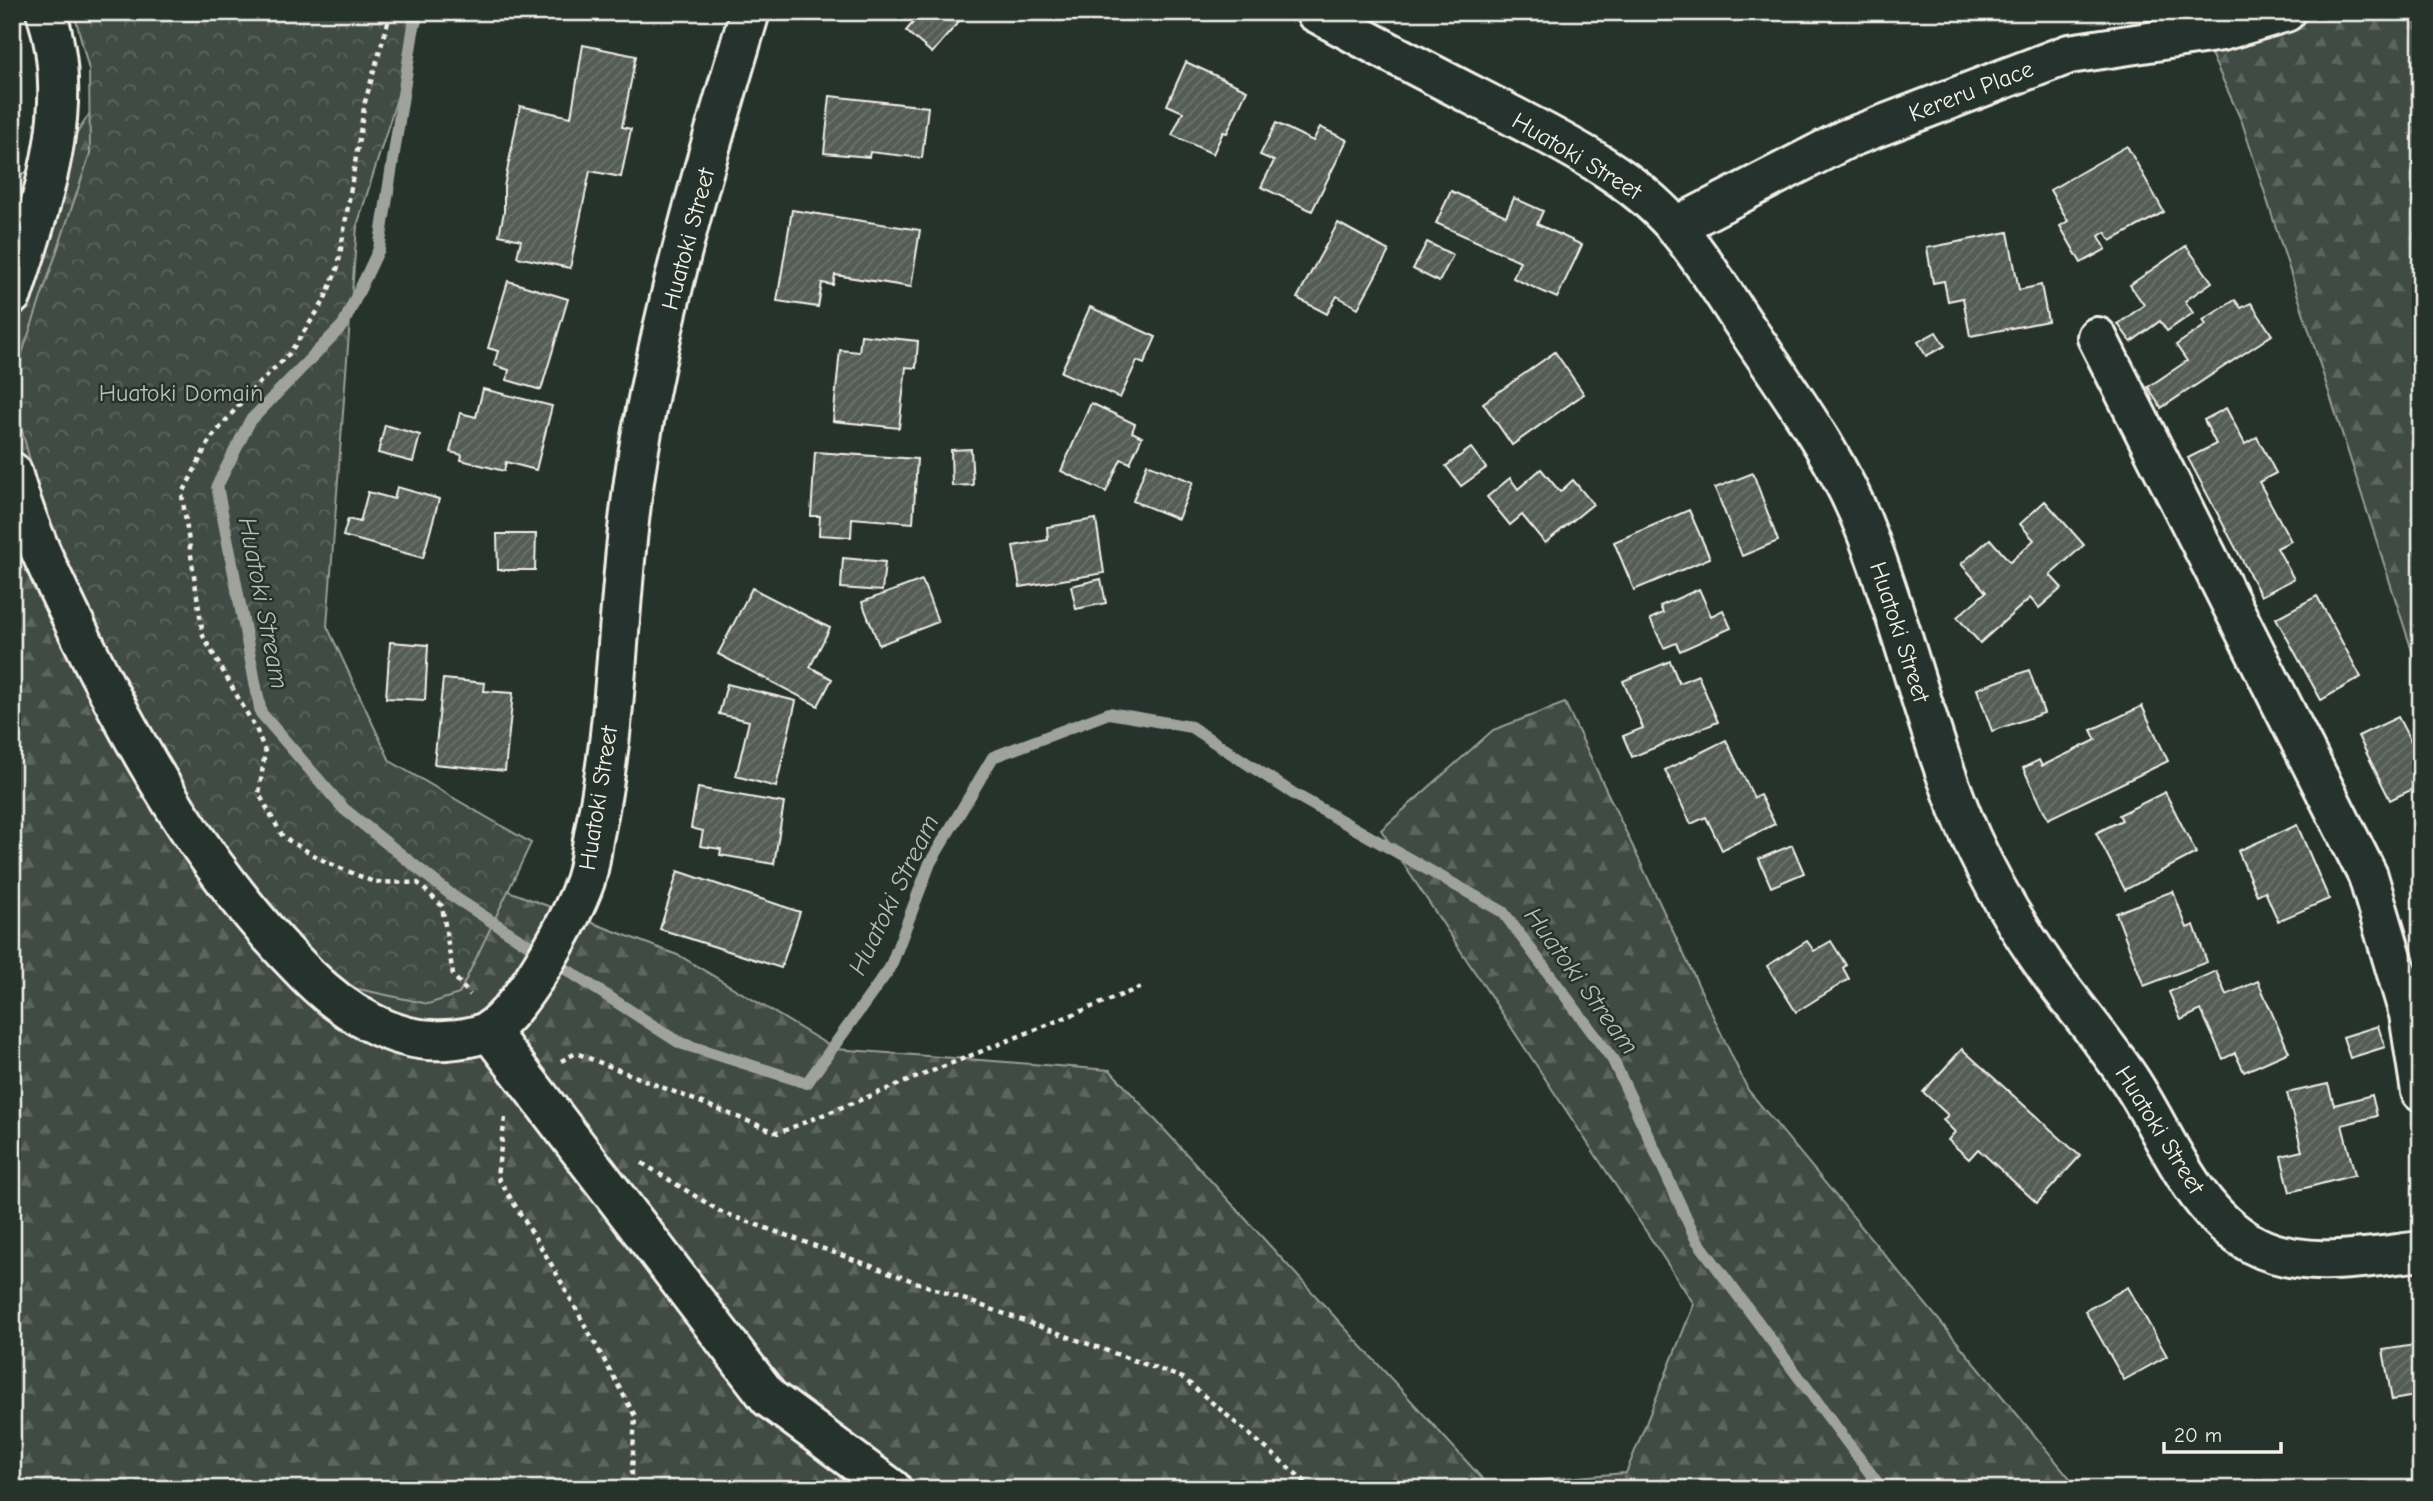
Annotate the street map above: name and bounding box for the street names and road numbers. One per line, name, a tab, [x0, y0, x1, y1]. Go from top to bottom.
street label: Kereru Place	[1905, 54, 2037, 128]
street label: Huatoki Street	[1507, 106, 1648, 206]
street label: Huatoki Street	[656, 164, 721, 313]
street label: Huatoki Street	[1864, 558, 1936, 707]
street label: Huatoki Street	[573, 723, 623, 872]
street label: Huatoki Street	[2109, 1061, 2211, 1200]

